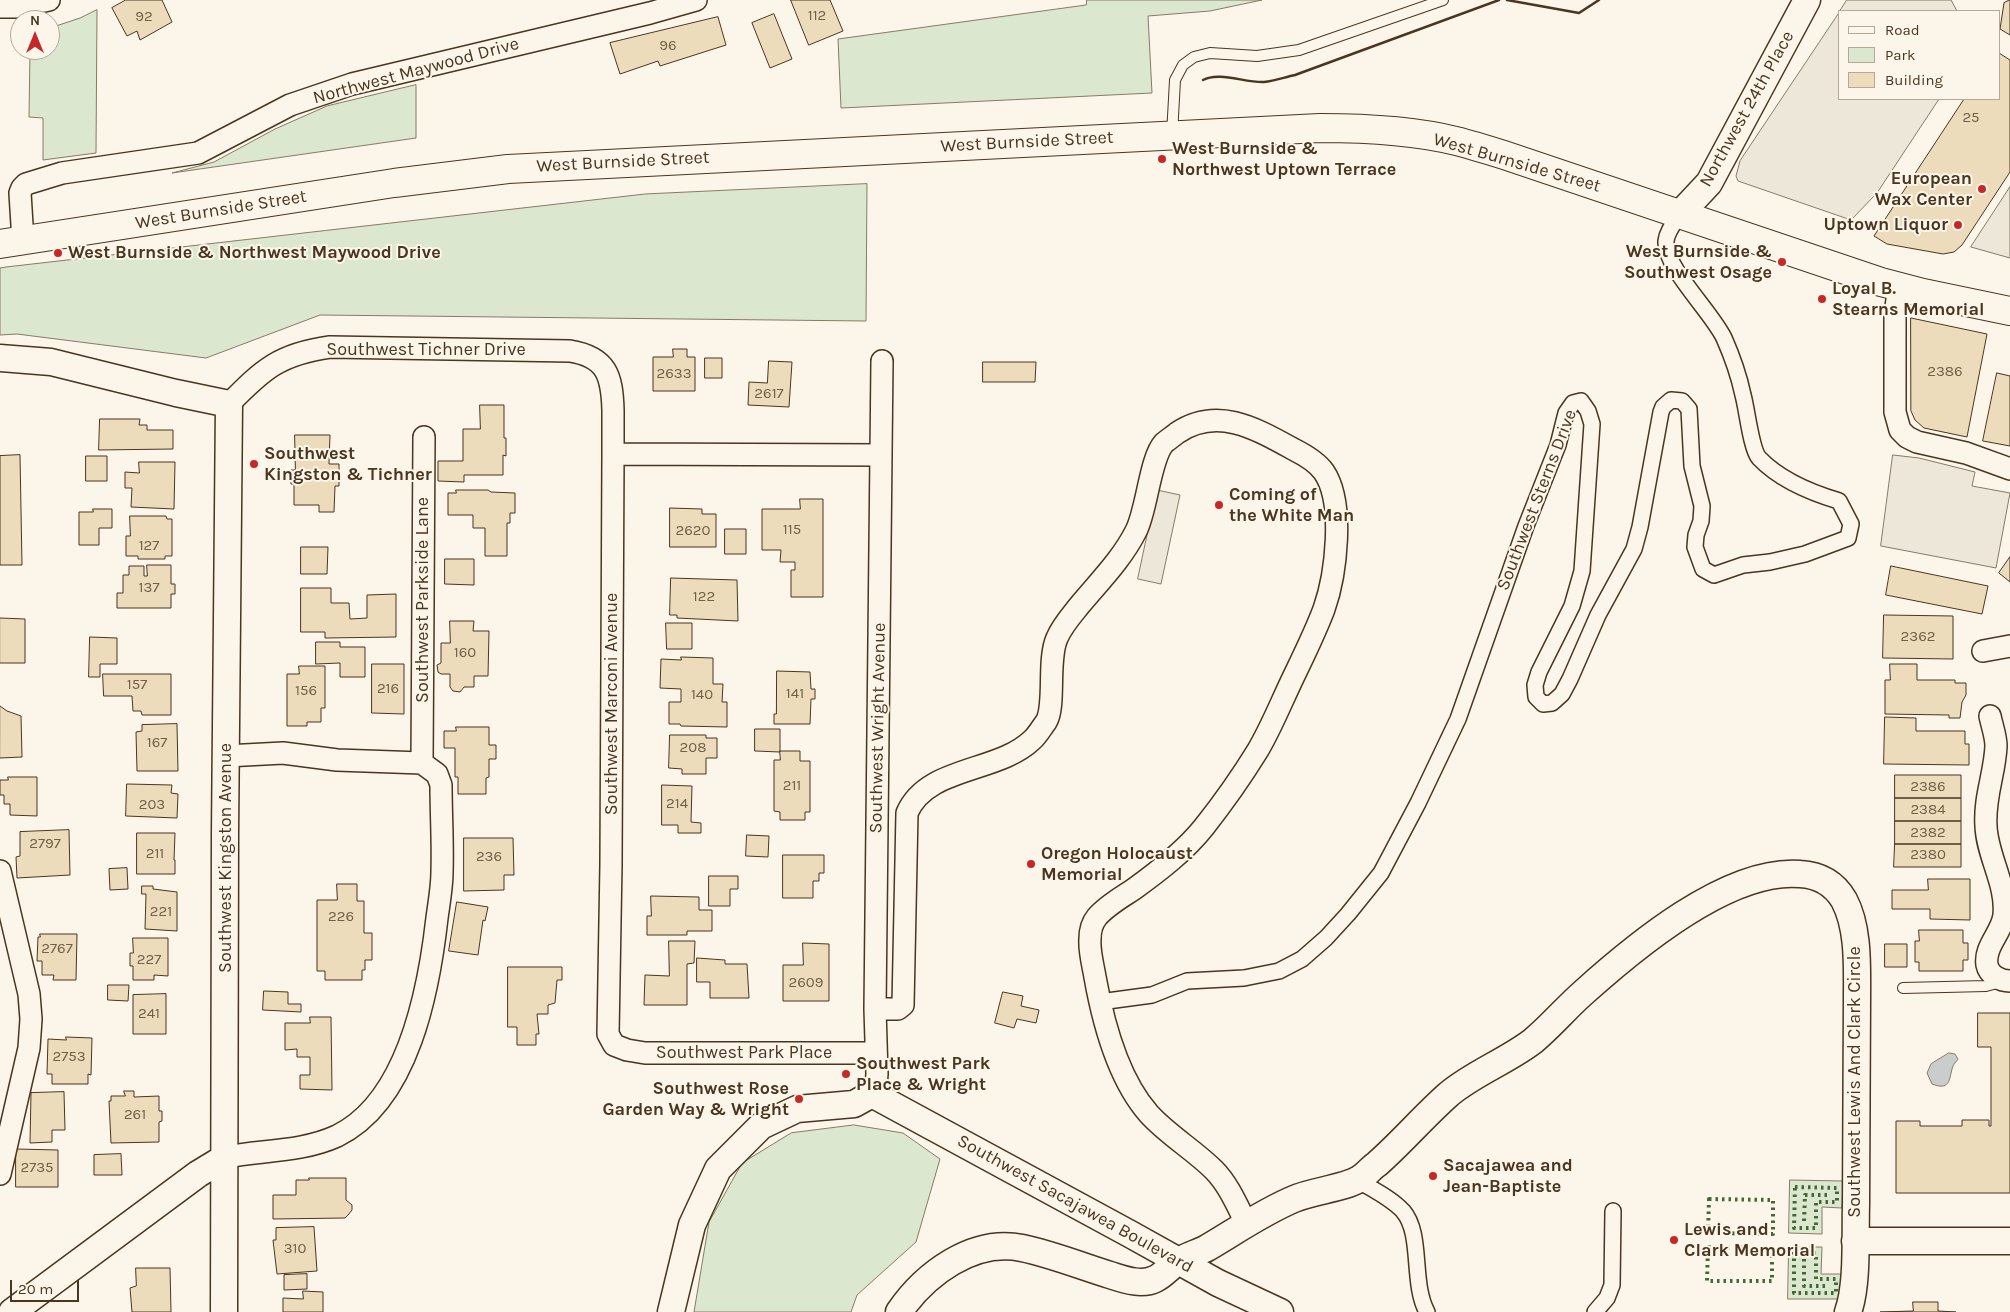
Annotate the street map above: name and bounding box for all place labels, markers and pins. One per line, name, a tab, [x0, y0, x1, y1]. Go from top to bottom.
place label: West Burnside & Northwest Uptown Terrace	[1172, 138, 1396, 180]
marker: West Burnside & Northwest Uptown Terrace	[1156, 153, 1168, 165]
place label: European Wax Center	[1875, 168, 1972, 210]
marker: European Wax Center	[1976, 183, 1988, 195]
place label: Uptown Liquor	[1824, 214, 1948, 236]
marker: Uptown Liquor	[1952, 219, 1964, 231]
place label: West Burnside & Southwest Osage	[1624, 241, 1772, 284]
place label: West Burnside & Northwest Maywood Drive	[68, 242, 441, 264]
marker: West Burnside & Northwest Maywood Drive	[52, 247, 64, 259]
marker: West Burnside & Southwest Osage	[1776, 256, 1788, 268]
place label: Loyal B. Stearns Memorial	[1832, 278, 1985, 320]
marker: Loyal B. Stearns Memorial	[1816, 293, 1828, 305]
place label: Southwest Kingston & Tichner	[264, 443, 432, 486]
marker: Southwest Kingston & Tichner	[248, 458, 260, 470]
place label: Coming of the White Man	[1229, 484, 1354, 526]
marker: Coming of the White Man	[1213, 499, 1225, 511]
place label: Oregon Holocaust Memorial	[1041, 843, 1193, 886]
marker: Oregon Holocaust Memorial	[1025, 858, 1037, 870]
place label: Southwest Park Place & Wright	[856, 1053, 990, 1096]
marker: Southwest Park Place & Wright	[840, 1068, 852, 1080]
place label: Southwest Rose Garden Way & Wright	[602, 1078, 789, 1120]
marker: Southwest Rose Garden Way & Wright	[793, 1093, 805, 1105]
place label: Sacajawea and Jean-Baptiste	[1443, 1155, 1573, 1198]
marker: Sacajawea and Jean-Baptiste	[1427, 1170, 1439, 1182]
place label: Lewis and Clark Memorial	[1684, 1219, 1815, 1262]
marker: Lewis and Clark Memorial	[1668, 1234, 1680, 1246]

